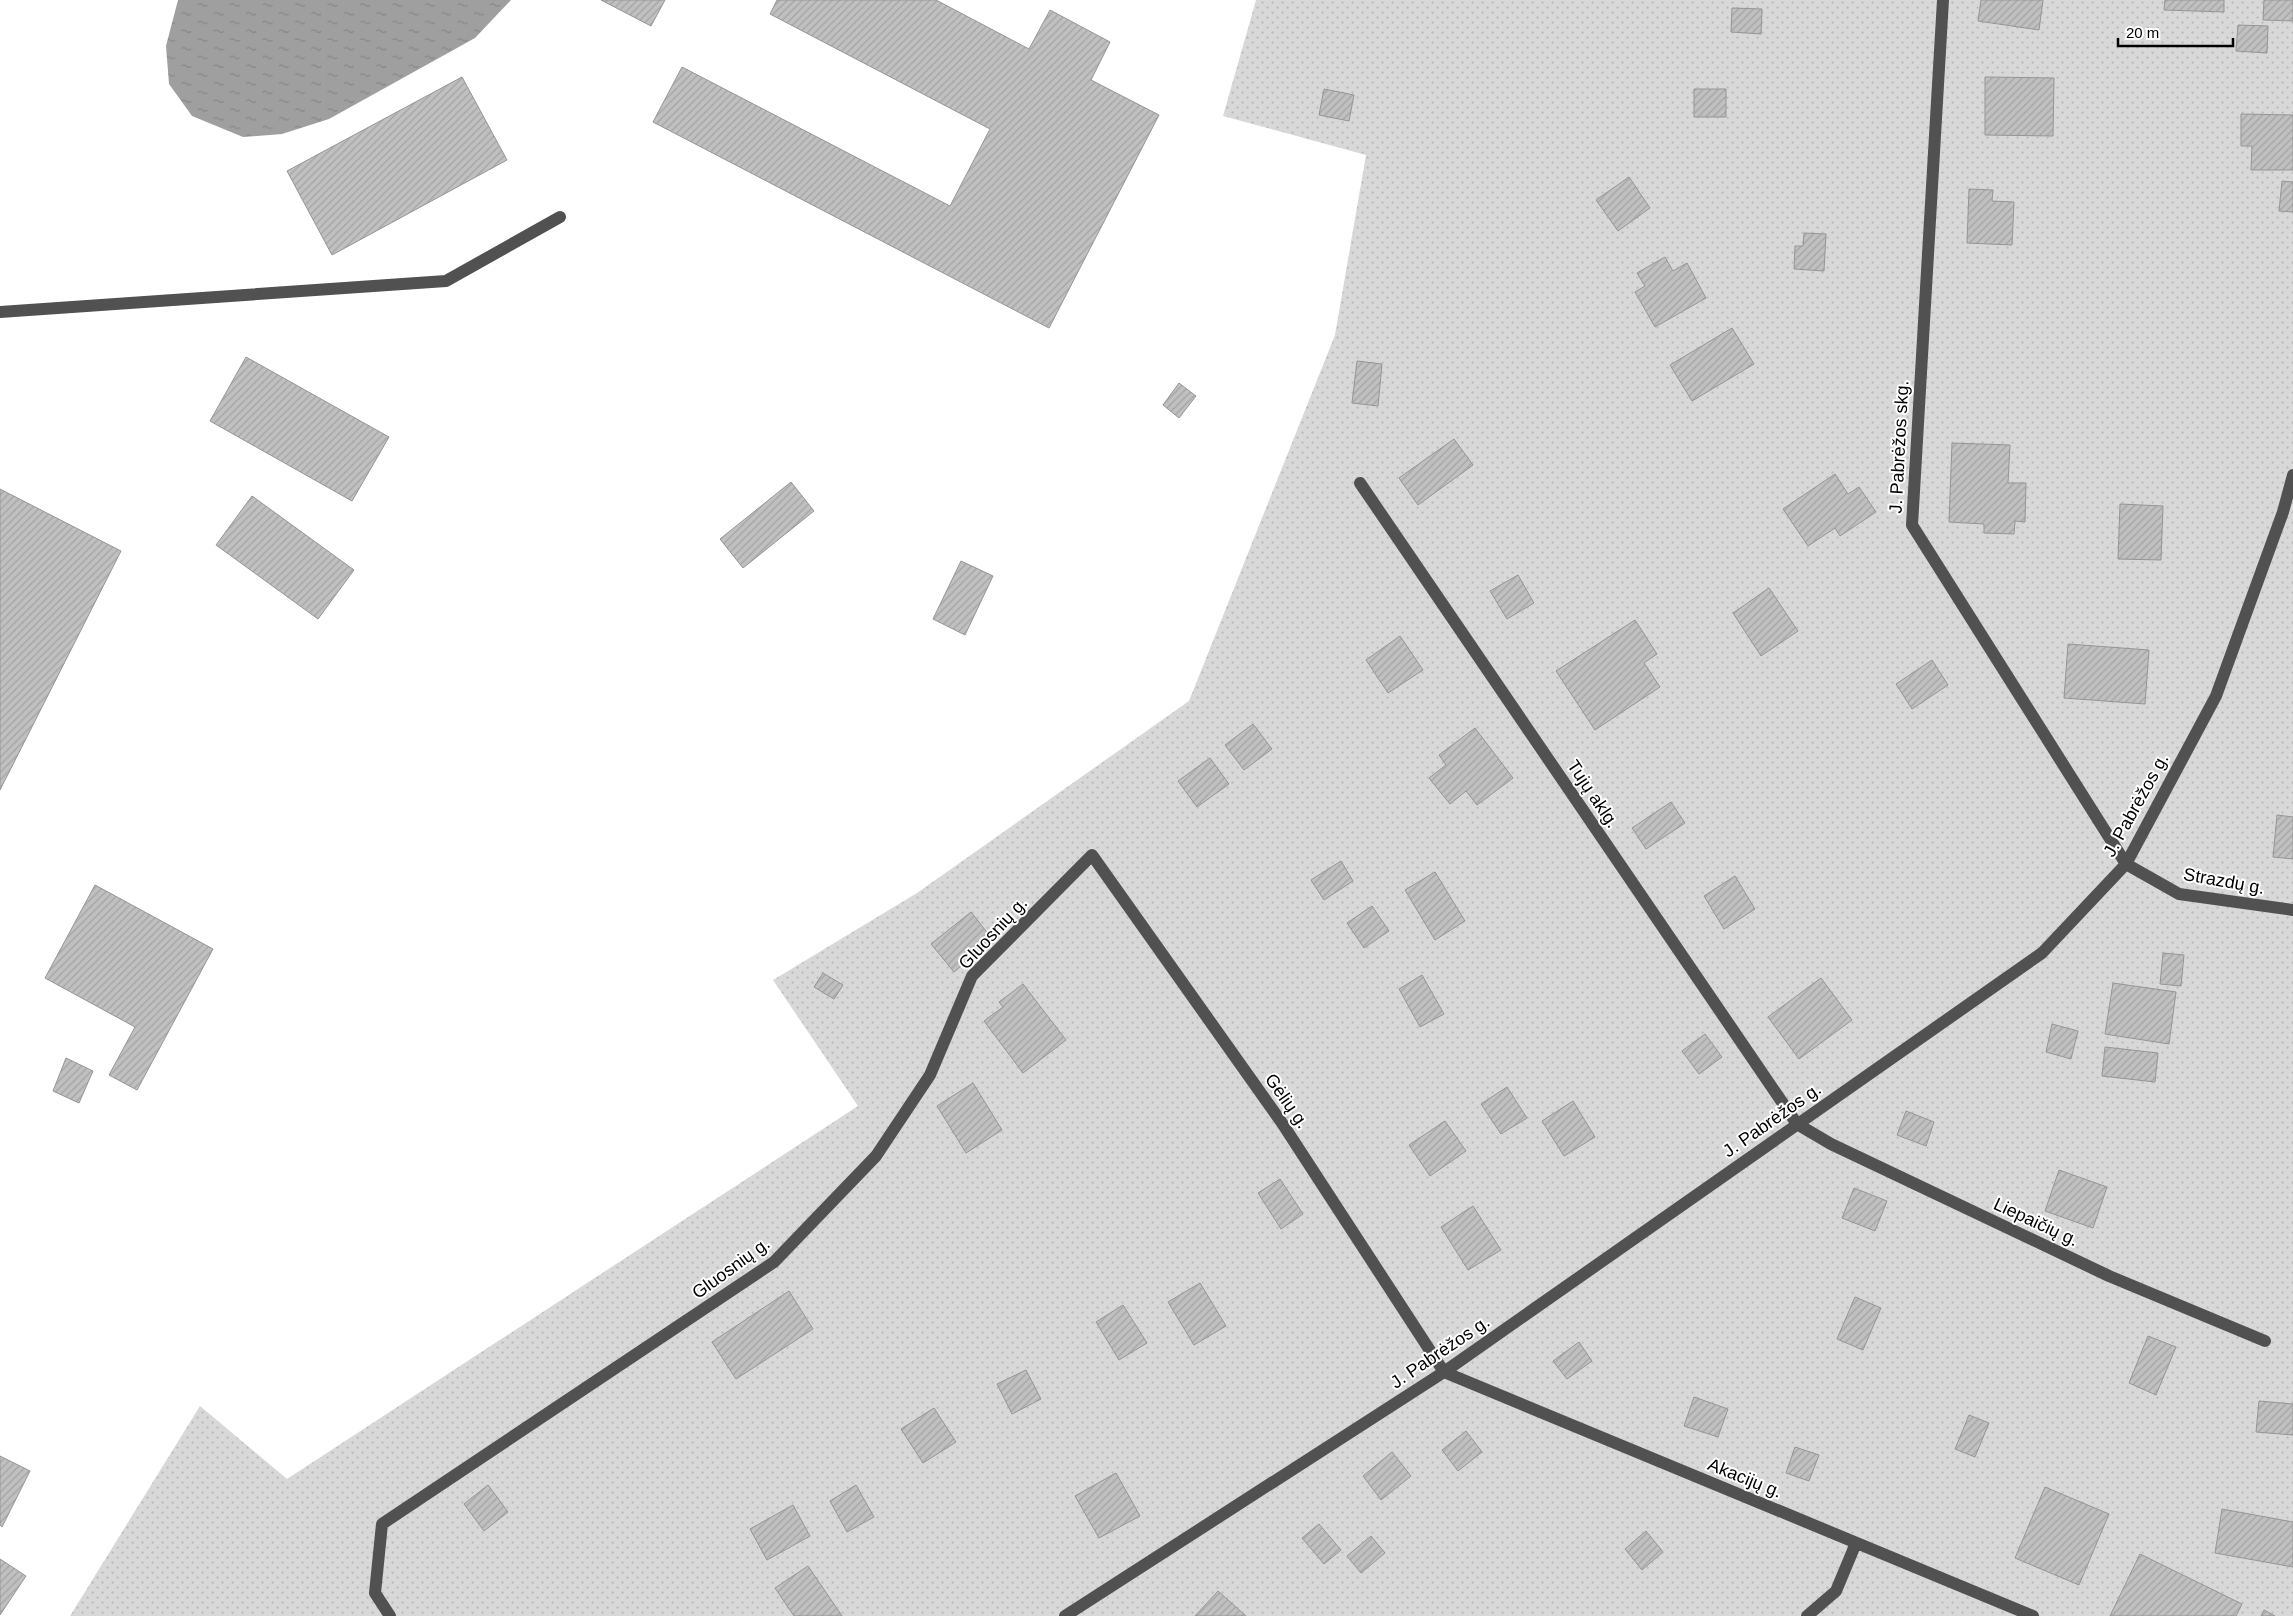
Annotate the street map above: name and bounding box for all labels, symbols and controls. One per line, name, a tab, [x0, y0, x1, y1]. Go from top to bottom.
scale bar	[2118, 15, 2233, 47]
text: 20 m	[2126, 24, 2159, 41]
street label: J. Pabrėžos skg.	[1886, 380, 1912, 514]
street label: J. Pabrėžos g.	[2099, 750, 2173, 860]
street label: Tujų aklg.	[1563, 756, 1623, 832]
street label: Strazdų g.	[2182, 864, 2266, 898]
street label: Gluosnių g.	[955, 893, 1031, 973]
street label: Gėlių g.	[1261, 1070, 1313, 1132]
street label: J. Pabrėžos g.	[1719, 1079, 1825, 1161]
street label: Liepaičių g.	[1991, 1194, 2081, 1250]
street label: Gluosnių g.	[688, 1233, 774, 1303]
street label: J. Pabrėžos g.	[1387, 1312, 1493, 1392]
street label: Akacijų g.	[1705, 1454, 1785, 1502]

